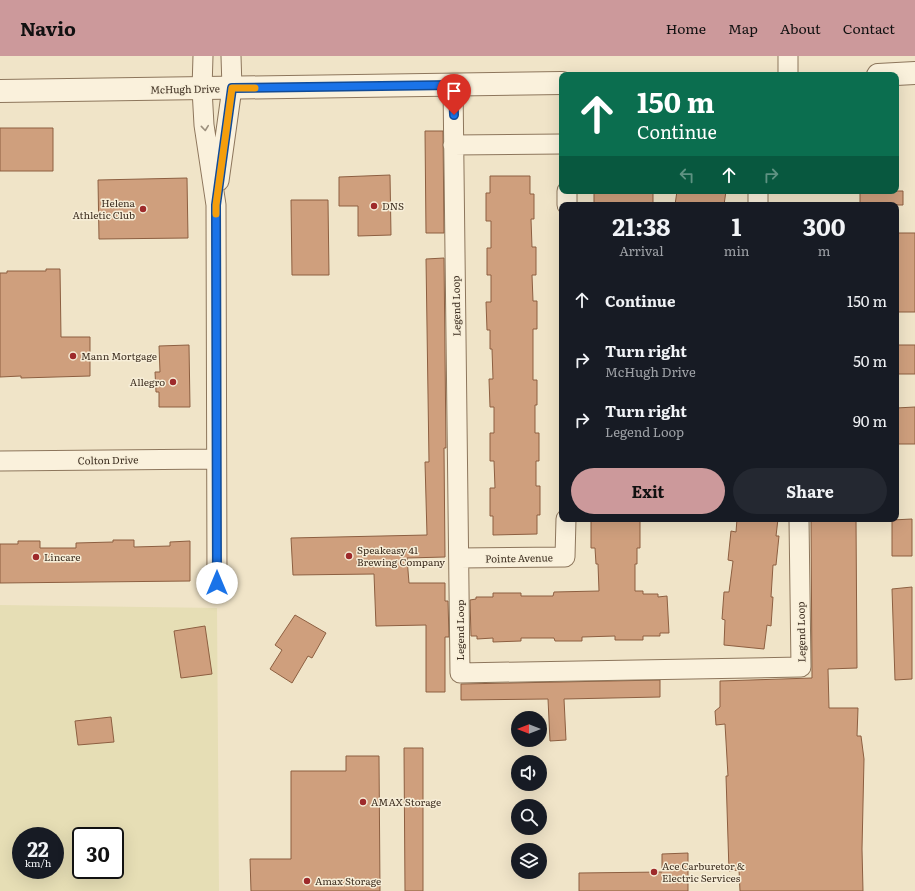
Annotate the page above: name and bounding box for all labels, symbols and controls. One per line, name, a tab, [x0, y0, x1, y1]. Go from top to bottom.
text: Navio	[20, 14, 76, 42]
text: Home	[666, 18, 706, 38]
text: Map	[728, 18, 758, 38]
text: About	[780, 18, 821, 38]
text: Contact	[843, 18, 895, 38]
pin	[437, 74, 471, 115]
street label: McHugh Drive	[150, 80, 220, 97]
icon: arrive	[443, 80, 465, 102]
text: 150 m	[637, 80, 715, 122]
icon: ahead	[571, 88, 623, 140]
text: Continue	[637, 118, 717, 145]
one-way arrow	[200, 125, 209, 131]
icon: left	[676, 164, 698, 186]
icon: ahead	[718, 164, 740, 186]
icon: right	[760, 164, 782, 186]
place label: Helena Athletic Club	[72, 195, 136, 222]
place label: DNS	[382, 198, 404, 213]
marker: DNS	[369, 201, 379, 211]
marker: Helena Athletic Club	[138, 204, 148, 214]
text: 21:38	[612, 208, 670, 243]
text: 1	[732, 208, 742, 243]
text: 300	[803, 208, 846, 243]
text: Arrival	[619, 241, 664, 260]
text: min	[724, 241, 749, 260]
text: m	[818, 241, 830, 260]
street label: Legend Loop	[447, 275, 464, 337]
icon: ahead	[571, 289, 593, 311]
text: Continue	[605, 289, 675, 312]
text: 150 m	[847, 289, 887, 312]
text: Turn right	[605, 339, 687, 362]
place label: Mann Mortgage	[81, 348, 157, 363]
icon: right	[571, 349, 593, 371]
text: 50 m	[853, 349, 887, 372]
marker: Mann Mortgage	[68, 351, 78, 361]
text: McHugh Drive	[605, 362, 696, 381]
place label: Allegro	[130, 374, 165, 389]
marker: Allegro	[168, 377, 178, 387]
text: Turn right	[605, 399, 687, 422]
icon: right	[571, 409, 593, 431]
text: 90 m	[853, 409, 887, 432]
text: Legend Loop	[605, 422, 684, 441]
street label: Colton Drive	[78, 451, 138, 468]
button: Exit	[571, 468, 725, 514]
button: Share	[733, 468, 887, 514]
place label: Speakeasy 41 Brewing Company	[357, 542, 445, 569]
place label: Lincare	[44, 549, 80, 564]
street label: Pointe Avenue	[485, 549, 553, 566]
marker: Speakeasy 41 Brewing Company	[344, 551, 354, 561]
marker: Lincare	[31, 552, 41, 562]
position arrow	[196, 562, 238, 604]
street label: Legend Loop	[452, 600, 467, 660]
street label: Legend Loop	[792, 601, 809, 663]
north arrow	[511, 711, 547, 747]
map controls	[511, 711, 547, 879]
button: sound	[511, 755, 547, 791]
place label: AMAX Storage	[371, 794, 441, 809]
marker: AMAX Storage	[358, 797, 368, 807]
button: search	[511, 799, 547, 835]
speed limit sign: 30	[72, 827, 124, 879]
text: 22	[27, 833, 49, 863]
button: layers	[511, 843, 547, 879]
text: km/h	[25, 855, 51, 870]
place label: Ace Carburetor & Electric Services	[662, 858, 745, 885]
marker: Ace Carburetor & Electric Services	[649, 867, 659, 877]
place label: Amax Storage	[315, 873, 381, 888]
marker: Amax Storage	[302, 876, 312, 886]

